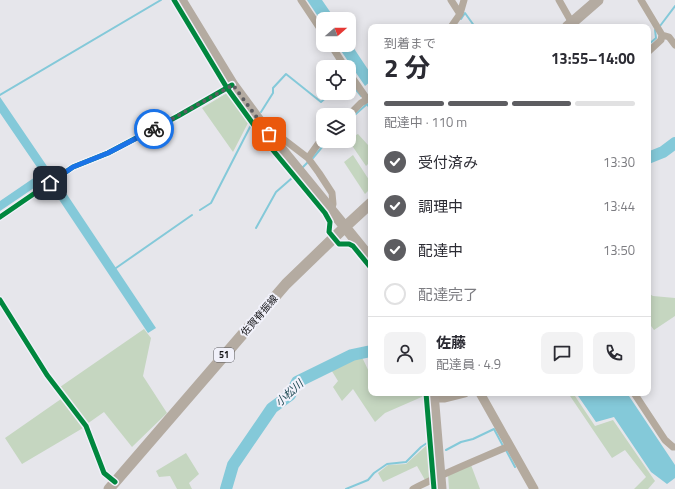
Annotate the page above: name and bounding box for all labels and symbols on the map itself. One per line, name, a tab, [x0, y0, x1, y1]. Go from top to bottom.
north arrow	[316, 12, 356, 52]
courier	[134, 109, 174, 149]
pin	[252, 117, 286, 151]
pin	[33, 166, 67, 200]
street label: 佐賀脊振線	[237, 292, 281, 339]
road number: 51	[214, 348, 234, 362]
water label: 小松川	[271, 375, 307, 410]

